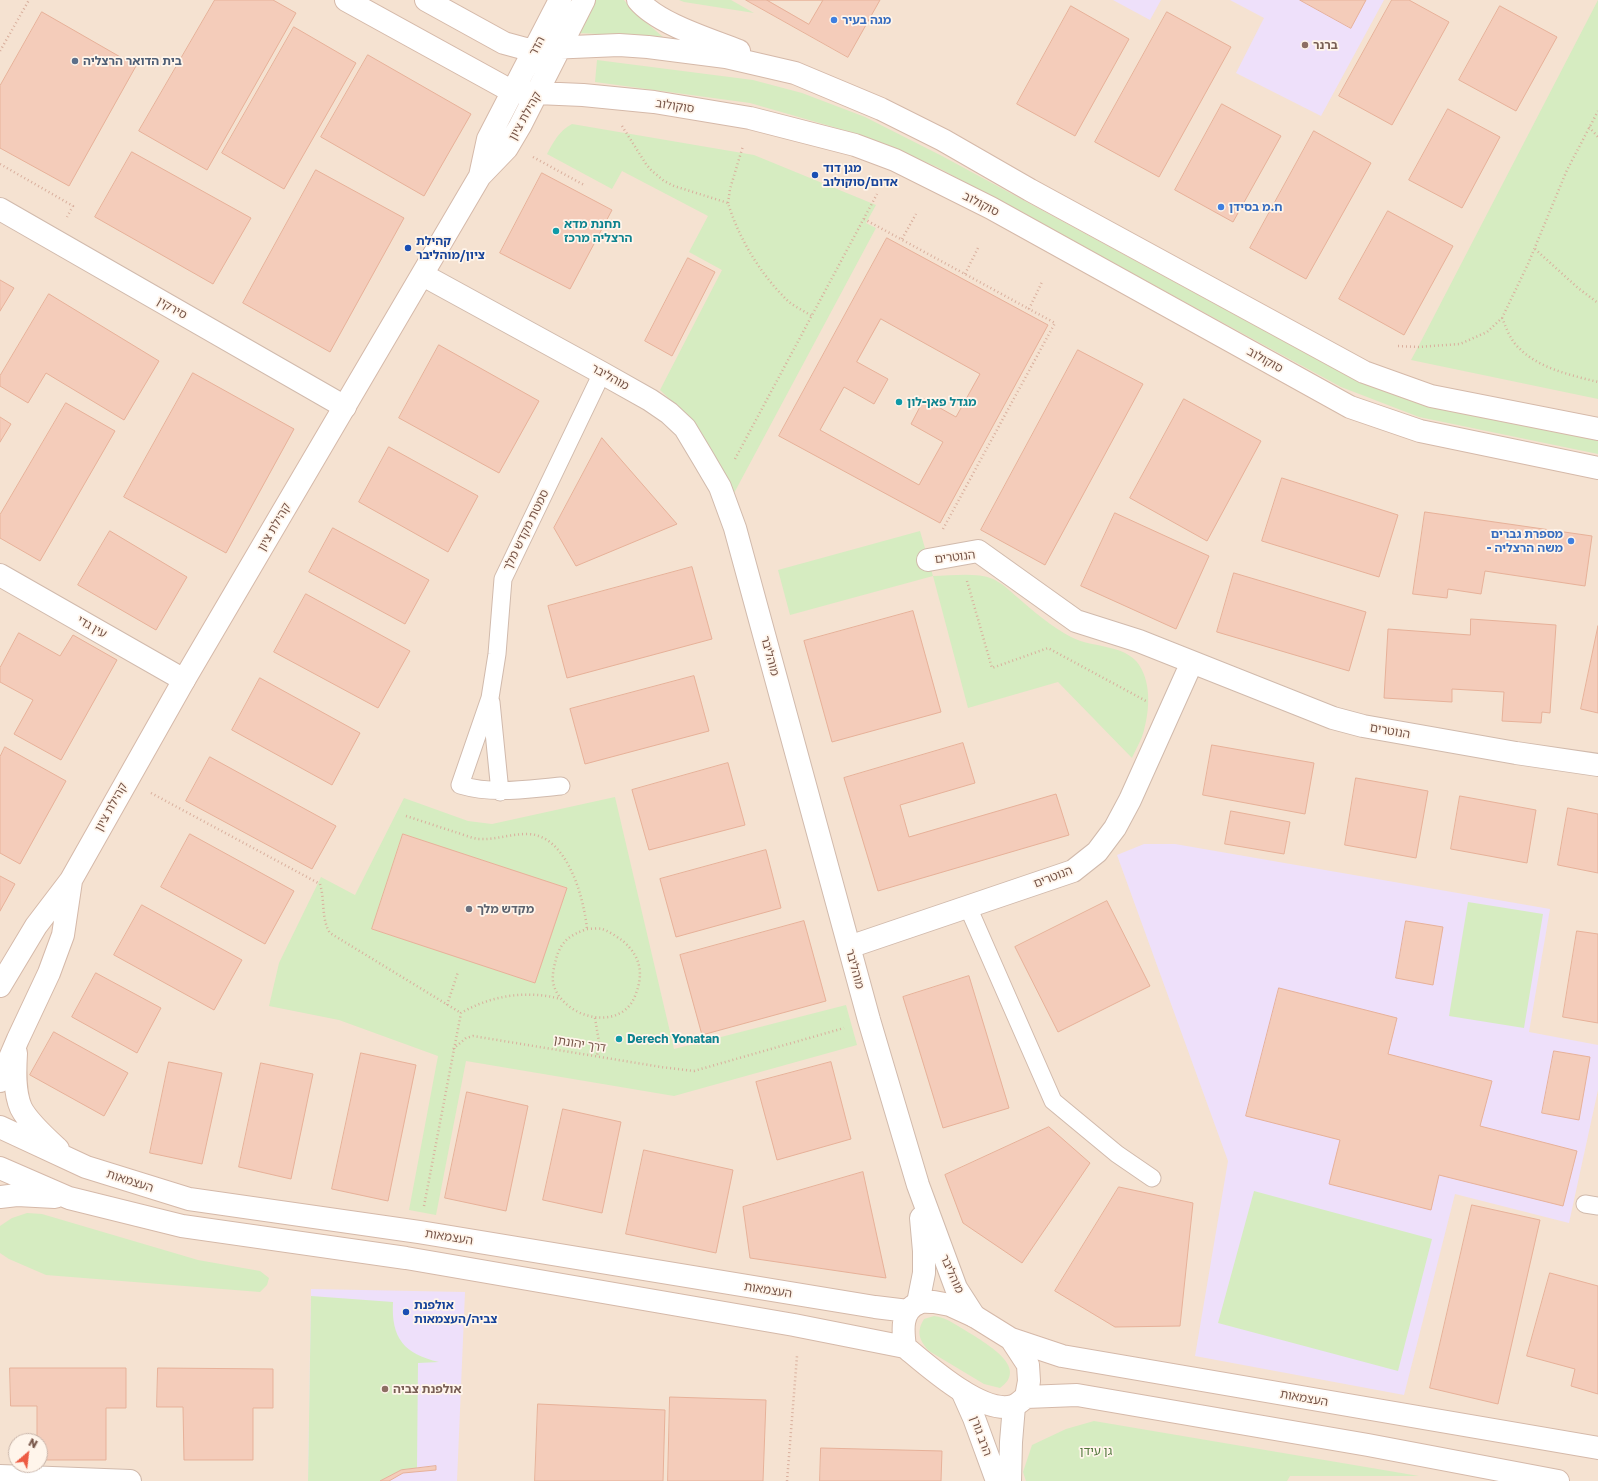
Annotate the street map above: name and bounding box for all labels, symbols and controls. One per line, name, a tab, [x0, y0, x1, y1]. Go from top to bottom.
place label: מגה בעיר	[842, 13, 891, 27]
marker: מגה בעיר	[829, 15, 839, 25]
street label: הדר	[526, 34, 548, 58]
place label: ברנר	[1313, 38, 1338, 52]
marker: ברנר	[1300, 40, 1310, 50]
place label: בית הדואר הרצליה	[83, 54, 182, 68]
marker: בית הדואר הרצליה	[70, 56, 80, 66]
street label: קהילת ציון	[506, 89, 544, 143]
street label: סוקולוב	[655, 96, 695, 116]
place label: מגן דוד אדום/סוקולוב	[823, 161, 898, 189]
marker: מגן דוד אדום/סוקולוב	[810, 170, 820, 180]
street label: סוקולוב	[960, 189, 1002, 219]
place label: ח.מ בסידן	[1229, 200, 1283, 214]
marker: ח.מ בסידן	[1216, 202, 1226, 212]
place label: תחנת מדא הרצליה מרכז	[564, 217, 632, 245]
marker: תחנת מדא הרצליה מרכז	[551, 226, 561, 236]
place label: קהילת ציון/מוהליבר	[416, 234, 485, 262]
marker: קהילת ציון/מוהליבר	[403, 243, 413, 253]
street label: סירקין	[154, 294, 190, 322]
street label: סוקולוב	[1244, 344, 1286, 376]
street label: מוהליבר	[589, 361, 631, 393]
place label: מגדל פאן-לון	[907, 395, 976, 409]
marker: מגדל פאן-לון	[894, 397, 904, 407]
street label: סמטת מקדש מלך	[500, 487, 552, 573]
street label: קהילת ציון	[254, 500, 294, 554]
place label: מספרת גברים - משה הרצליה	[1487, 527, 1563, 555]
marker: מספרת גברים - משה הרצליה	[1566, 536, 1576, 546]
street label: הנוטרים	[934, 547, 976, 567]
street label: עין גדי	[74, 613, 110, 641]
street label: מוהליבר	[758, 634, 782, 678]
street label: הנוטרים	[1369, 720, 1411, 742]
street label: קהילת ציון	[92, 780, 130, 834]
street label: הנוטרים	[1031, 863, 1075, 891]
place label: מקדש מלך	[477, 902, 534, 916]
marker: מקדש מלך	[464, 904, 474, 914]
street label: מוהליבר	[843, 947, 867, 991]
place label: Derech Yonatan	[627, 1032, 719, 1046]
street label: דרך יהונתן	[553, 1033, 607, 1055]
marker: Derech Yonatan	[614, 1034, 624, 1044]
street label: העצמאות	[105, 1167, 155, 1195]
street label: העצמאות	[424, 1226, 474, 1248]
street label: מוהליבר	[937, 1252, 967, 1296]
street label: העצמאות	[743, 1279, 793, 1301]
place label: אולפנת צביה/העצמאות	[414, 1298, 497, 1326]
marker: אולפנת צביה/העצמאות	[401, 1307, 411, 1317]
place label: אולפנת צביה	[393, 1382, 461, 1396]
marker: אולפנת צביה	[380, 1384, 390, 1394]
street label: העצמאות	[1279, 1387, 1329, 1409]
street label: הרב גורן	[967, 1414, 995, 1458]
north arrow	[8, 1433, 48, 1473]
text: N	[27, 1435, 40, 1451]
park label: גן עידן	[1080, 1444, 1112, 1458]

